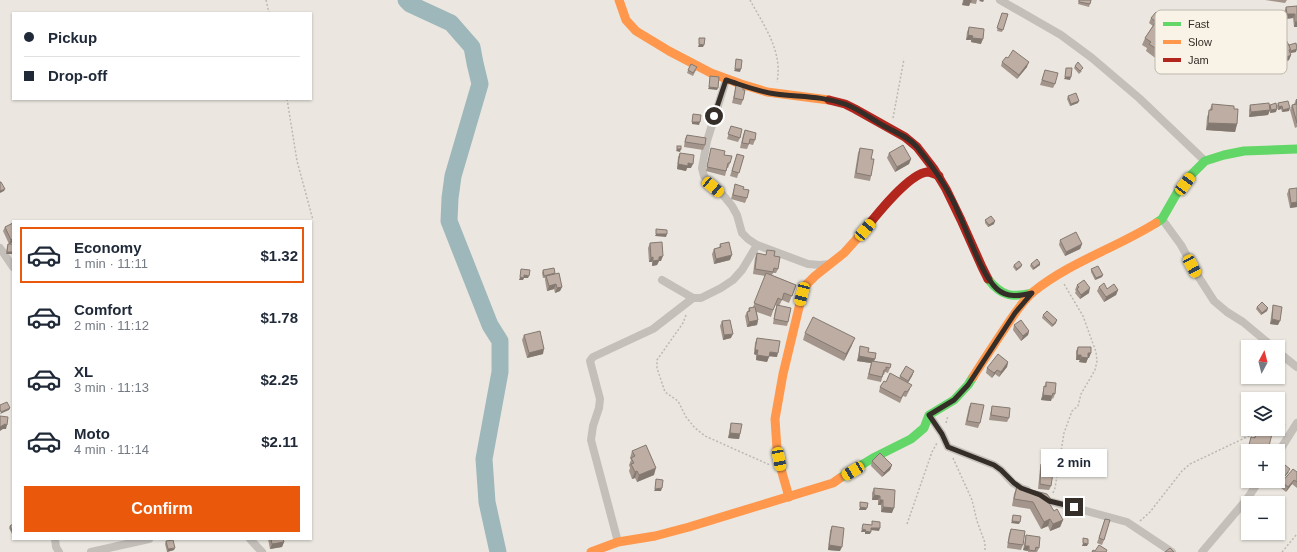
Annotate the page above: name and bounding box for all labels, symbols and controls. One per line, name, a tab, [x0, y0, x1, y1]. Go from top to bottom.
legend	[1155, 10, 1287, 74]
text: Fast	[1188, 18, 1209, 30]
text: Pickup	[48, 29, 97, 46]
text: Slow	[1188, 36, 1212, 48]
text: Jam	[1188, 54, 1209, 66]
text: Drop-off	[48, 67, 107, 84]
route start	[705, 107, 723, 125]
car	[1173, 171, 1197, 197]
car	[700, 175, 726, 199]
car	[853, 217, 877, 243]
icon: car	[26, 237, 62, 273]
text: Economy	[74, 239, 142, 256]
text: $1.32	[260, 247, 298, 264]
car	[1181, 253, 1203, 279]
text: 1 min · 11:11	[74, 256, 148, 271]
car	[793, 281, 811, 307]
icon: car	[26, 299, 62, 335]
text: Comfort	[74, 301, 132, 318]
text: $1.78	[260, 309, 298, 326]
text: 2 min · 11:12	[74, 318, 149, 333]
north arrow	[1241, 340, 1285, 384]
map controls	[1241, 340, 1285, 540]
icon: car	[26, 361, 62, 397]
text: XL	[74, 363, 93, 380]
text: $2.25	[260, 371, 298, 388]
text: 3 min · 11:13	[74, 380, 149, 395]
button: layers	[1241, 392, 1285, 436]
icon: car	[26, 423, 62, 459]
text: Moto	[74, 425, 110, 442]
text: $2.11	[261, 433, 298, 450]
text: 4 min · 11:14	[74, 442, 149, 457]
button: +	[1241, 444, 1285, 488]
car	[771, 446, 787, 472]
callout: 2 min	[1041, 449, 1107, 477]
text: 2 min	[1057, 455, 1091, 470]
car	[840, 460, 866, 482]
button: Confirm	[24, 486, 300, 532]
button: −	[1241, 496, 1285, 540]
route end	[1065, 498, 1083, 516]

